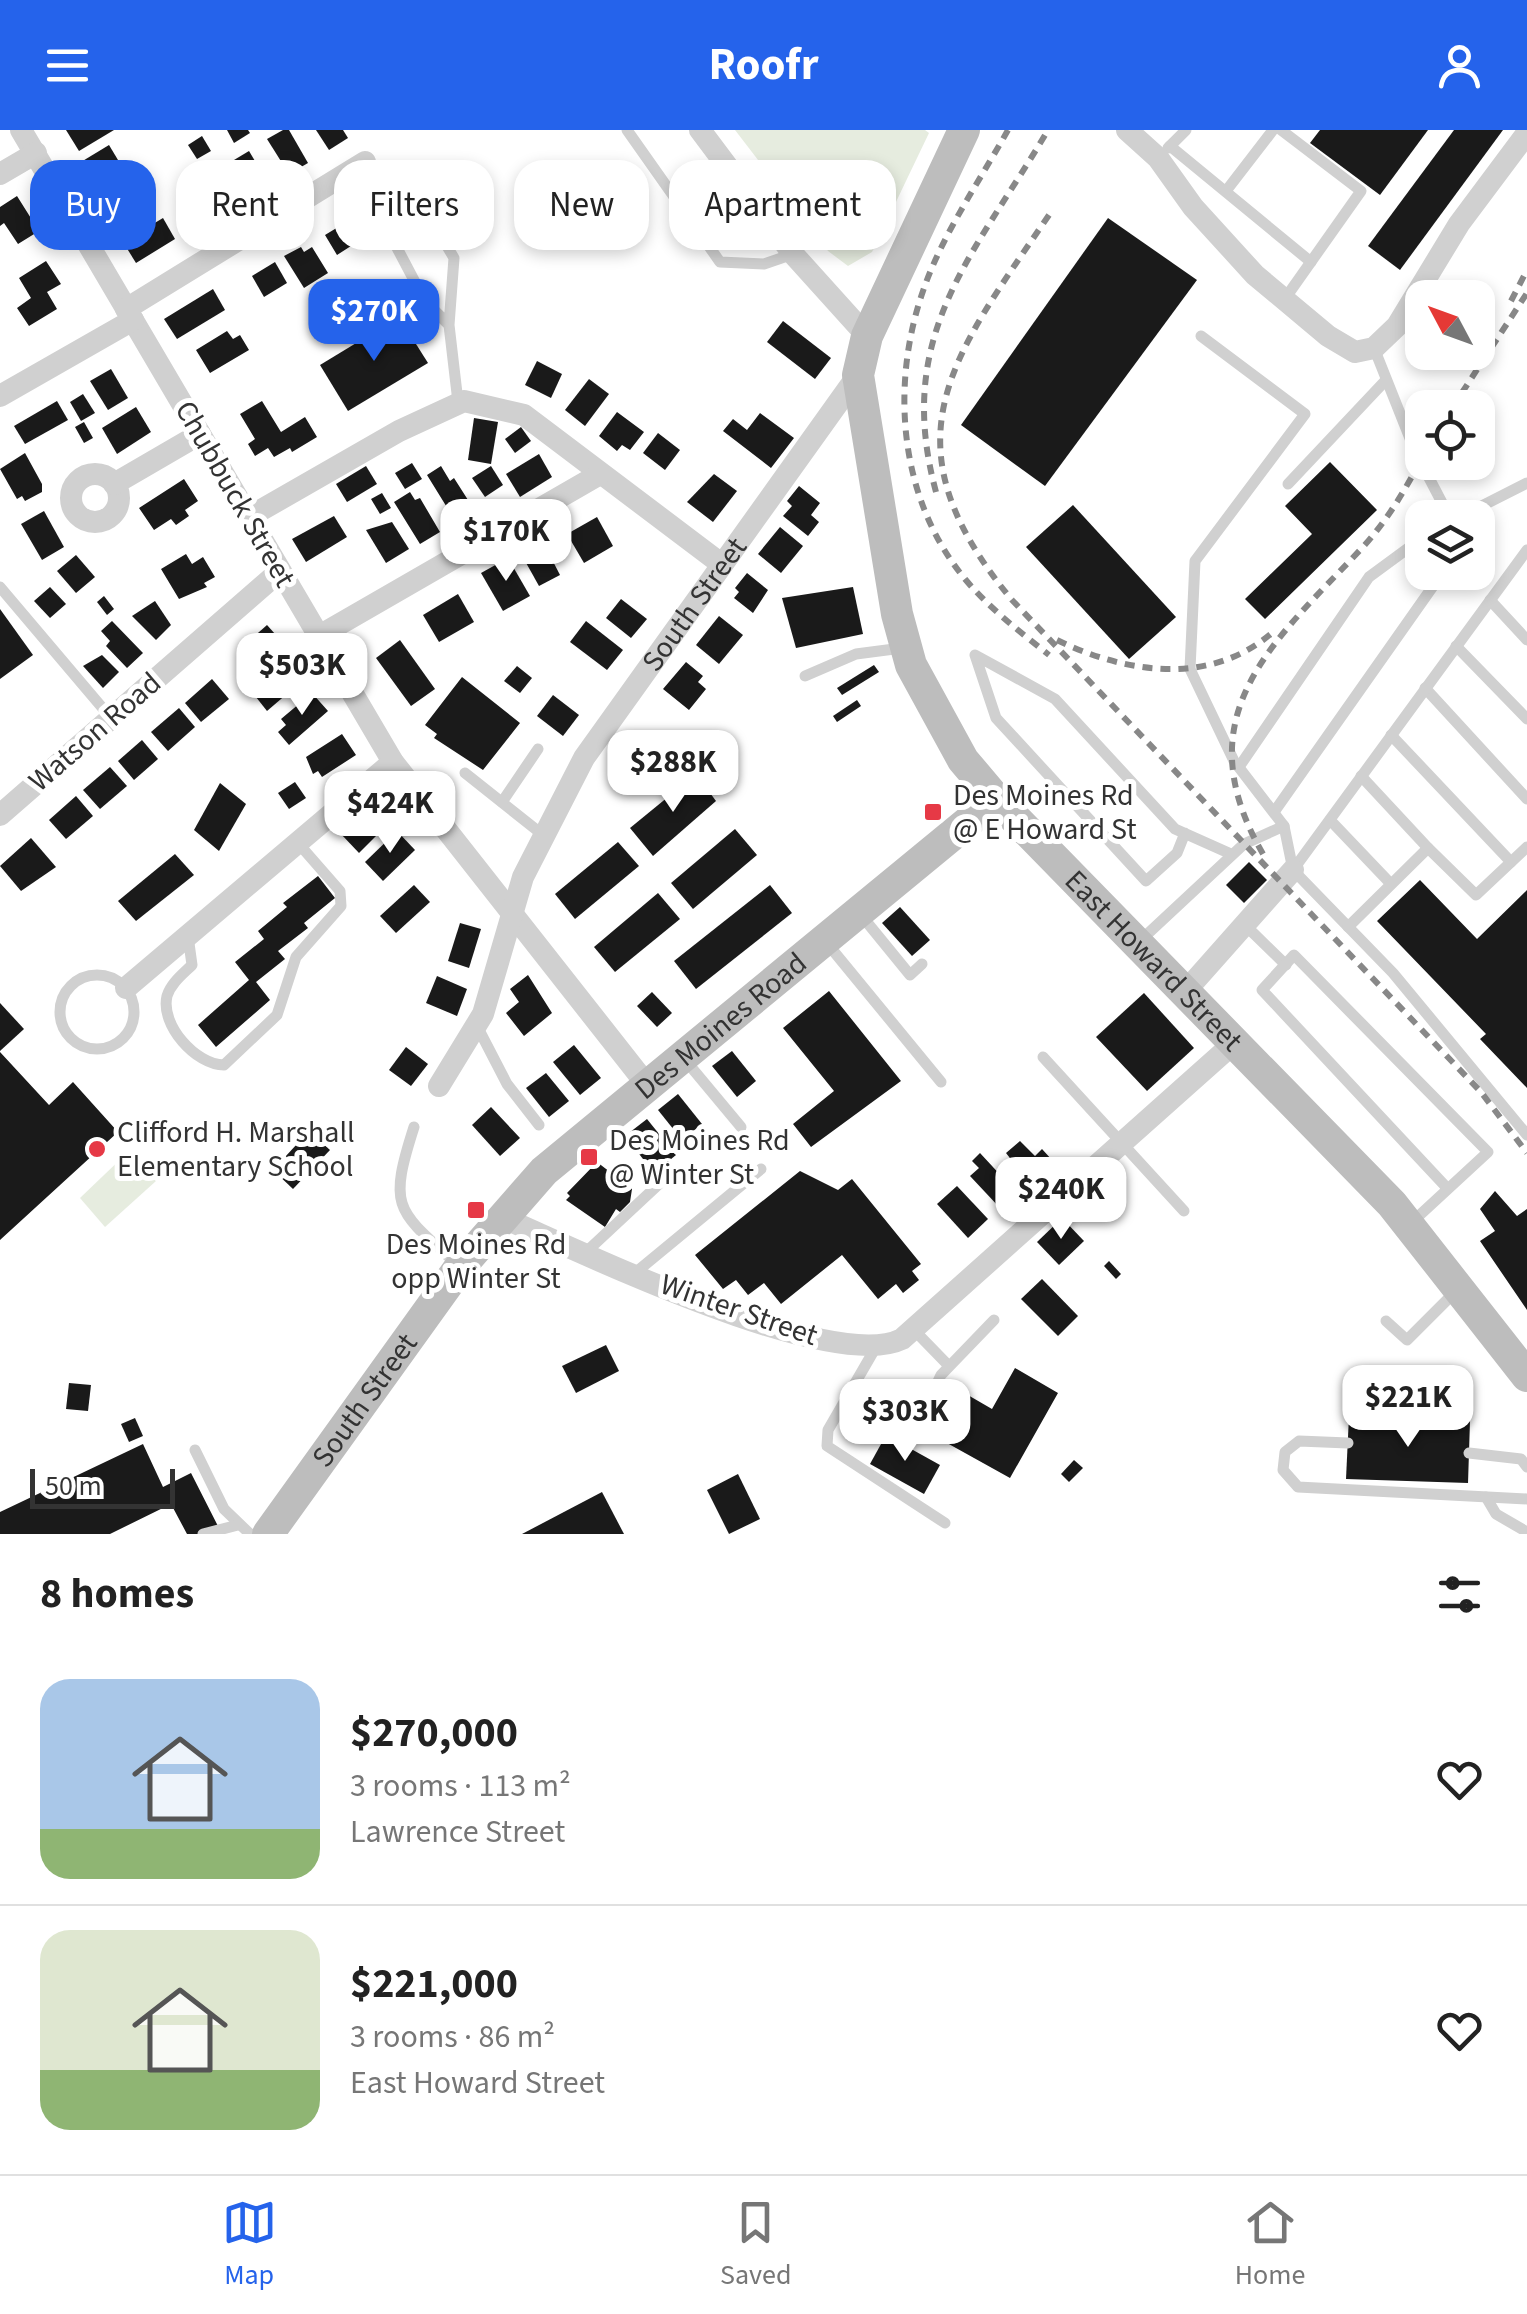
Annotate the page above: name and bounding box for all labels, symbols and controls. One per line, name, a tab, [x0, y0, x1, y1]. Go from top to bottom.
text: Roofr	[708, 33, 819, 97]
icon: menu	[40, 38, 95, 93]
icon: person	[1432, 38, 1487, 93]
chip: Buy	[30, 160, 156, 250]
chip: Rent	[176, 160, 314, 250]
chip: Filters	[334, 160, 494, 250]
chip: New	[514, 160, 649, 250]
chip: Apartment	[669, 160, 896, 250]
pin: $270K	[304, 279, 444, 364]
north arrow	[1405, 280, 1495, 370]
map controls	[1405, 280, 1495, 590]
text: $270K	[330, 288, 418, 334]
button: locate	[1405, 390, 1495, 480]
street label: Chubbuck Street	[164, 393, 306, 595]
pin: $170K	[436, 499, 576, 584]
button: layers	[1405, 500, 1495, 590]
text: $170K	[462, 508, 550, 554]
street label: South Street	[631, 528, 757, 680]
pin: $503K	[232, 633, 372, 718]
text: $503K	[258, 642, 346, 688]
street label: Watson Road	[19, 662, 171, 802]
pin: $288K	[603, 730, 743, 815]
text: $288K	[629, 739, 717, 785]
pin: $424K	[320, 771, 460, 856]
place label: Des Moines Rd @ E Howard St	[953, 774, 1137, 851]
text: $424K	[346, 780, 434, 826]
marker: Des Moines Rd @ E Howard St	[922, 801, 944, 823]
street label: East Howard Street	[1055, 860, 1253, 1061]
street label: Des Moines Road	[625, 942, 816, 1110]
place label: Clifford H. Marshall Elementary School	[117, 1111, 355, 1188]
place label: Des Moines Rd @ Winter St	[609, 1119, 790, 1196]
marker: Clifford H. Marshall Elementary School	[86, 1138, 108, 1160]
marker: Des Moines Rd @ Winter St	[578, 1146, 600, 1168]
pin: $240K	[991, 1157, 1131, 1242]
text: $240K	[1017, 1166, 1105, 1212]
marker: Des Moines Rd opp Winter St	[465, 1199, 487, 1221]
place label: Des Moines Rd opp Winter St	[386, 1223, 566, 1300]
street label: Winter Street	[655, 1263, 823, 1357]
street label: South Street	[301, 1324, 427, 1476]
pin: $221K	[1338, 1365, 1478, 1450]
text: $221K	[1364, 1374, 1452, 1420]
pin: $303K	[835, 1379, 975, 1464]
text: $303K	[861, 1388, 949, 1434]
scale bar	[30, 1464, 175, 1508]
text: 50 m	[45, 1466, 102, 1506]
text: 8 homes	[40, 1564, 194, 1624]
icon: filters	[1432, 1567, 1487, 1622]
text: $270,000	[350, 1703, 518, 1763]
icon: home	[120, 1719, 240, 1839]
icon: heart	[1432, 1752, 1487, 1807]
text: 3 rooms · 113 m²	[350, 1763, 571, 1809]
text: Lawrence Street	[350, 1809, 565, 1855]
text: $221,000	[350, 1954, 518, 2014]
icon: home	[120, 1970, 240, 2090]
icon: heart	[1432, 2003, 1487, 2058]
text: 3 rooms · 86 m²	[350, 2014, 555, 2060]
text: East Howard Street	[350, 2060, 605, 2106]
tab: Map	[222, 2195, 277, 2295]
tab: Saved	[720, 2195, 791, 2295]
tab: Home	[1235, 2195, 1305, 2295]

